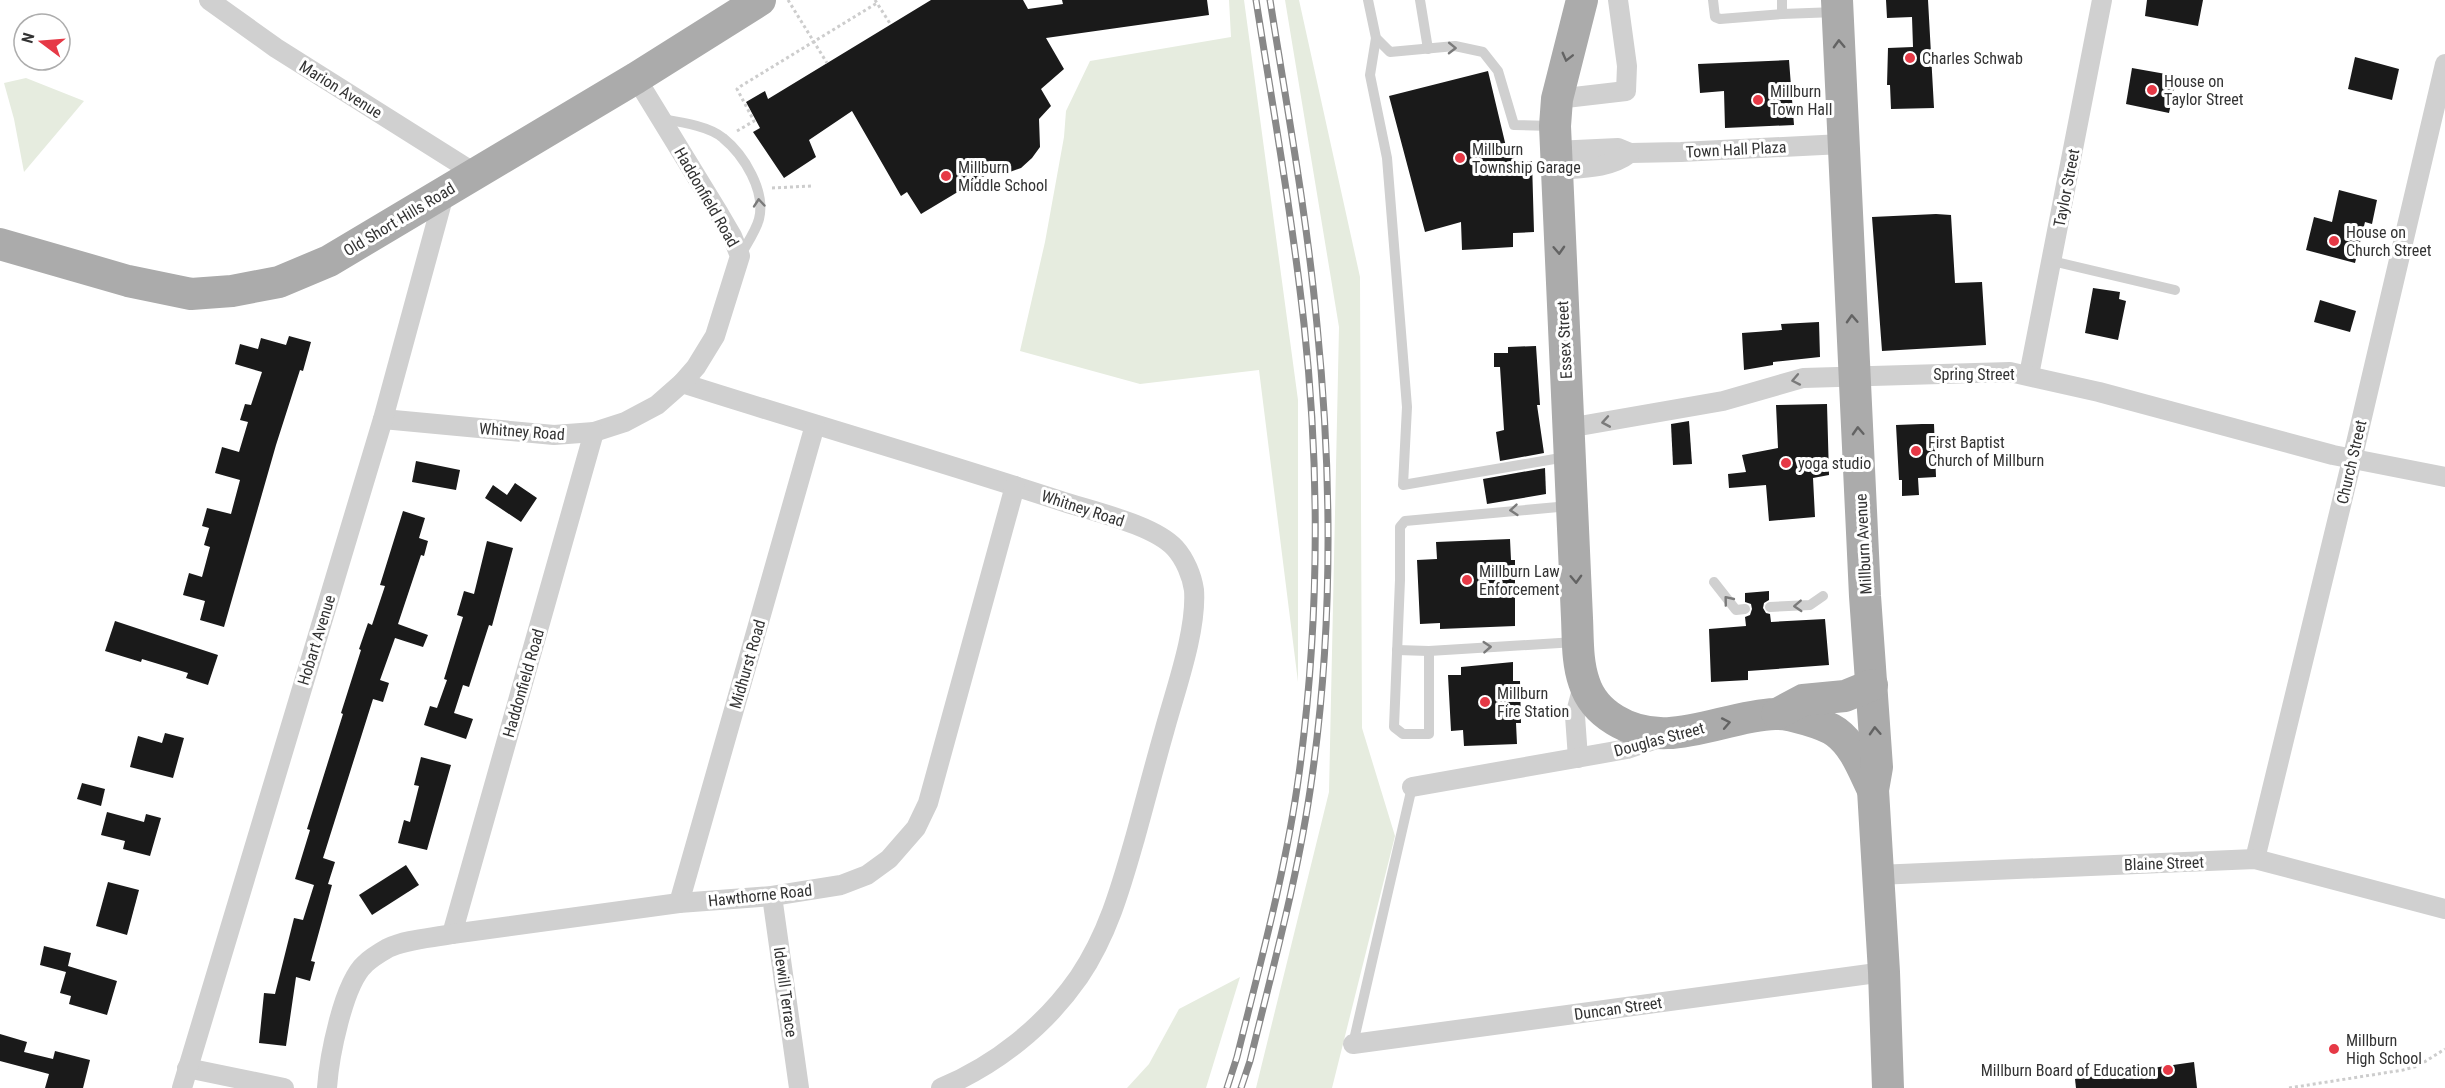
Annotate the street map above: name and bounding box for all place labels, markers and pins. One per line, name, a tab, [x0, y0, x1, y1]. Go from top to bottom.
place label: Charles Schwab	[1922, 49, 2023, 68]
marker: Charles Schwab	[1903, 51, 1917, 65]
place label: House on Taylor Street	[2164, 72, 2244, 109]
place label: Millburn Town Hall	[1770, 82, 1832, 119]
marker: House on Taylor Street	[2145, 83, 2159, 97]
marker: Millburn Town Hall	[1751, 93, 1765, 107]
place label: Millburn Township Garage	[1472, 140, 1581, 177]
marker: Millburn Township Garage	[1453, 151, 1467, 165]
place label: Millburn Middle School	[958, 158, 1048, 195]
marker: Millburn Middle School	[939, 169, 953, 183]
place label: House on Church Street	[2346, 223, 2432, 260]
marker: House on Church Street	[2327, 234, 2341, 248]
place label: First Baptist Church of Millburn	[1928, 433, 2044, 470]
marker: First Baptist Church of Millburn	[1909, 444, 1923, 458]
place label: yoga studio	[1798, 454, 1871, 473]
marker: yoga studio	[1779, 456, 1793, 470]
place label: Millburn Law Enforcement	[1479, 562, 1560, 599]
marker: Millburn Law Enforcement	[1460, 573, 1474, 587]
place label: Millburn Fire Station	[1497, 684, 1569, 721]
marker: Millburn Fire Station	[1478, 695, 1492, 709]
place label: Millburn High School	[2346, 1031, 2422, 1068]
marker: Millburn High School	[2327, 1042, 2341, 1056]
place label: Millburn Board of Education	[1981, 1061, 2156, 1080]
marker: Millburn Board of Education	[2161, 1063, 2175, 1077]

